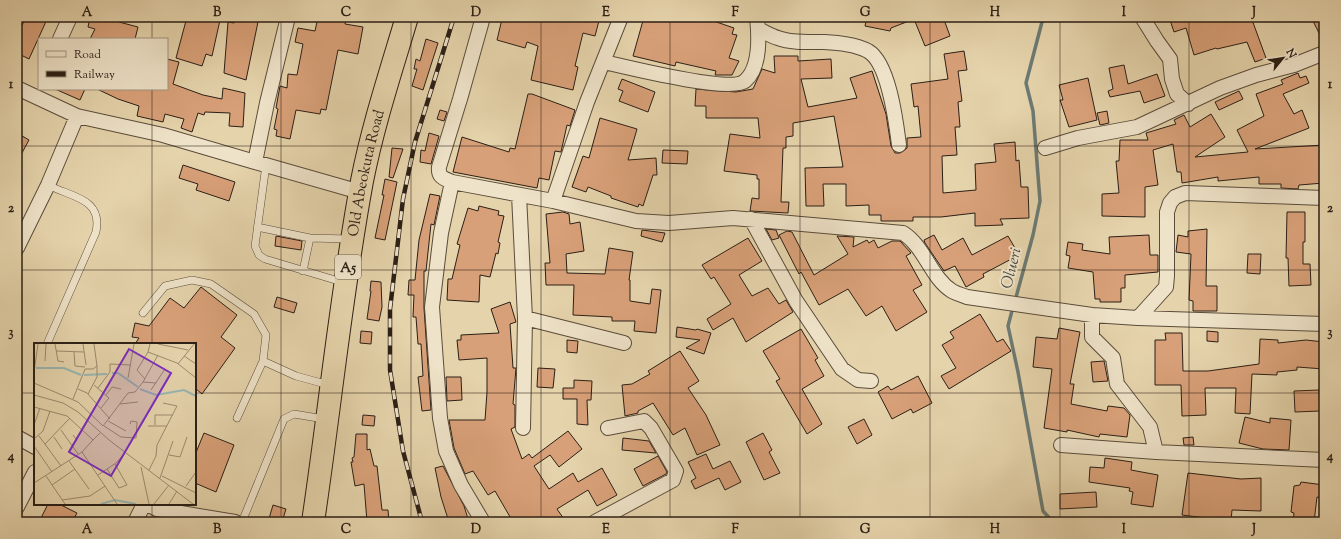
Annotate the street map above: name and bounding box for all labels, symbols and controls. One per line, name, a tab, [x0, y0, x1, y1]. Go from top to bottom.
text: A	[82, 4, 93, 22]
text: B	[213, 4, 222, 22]
text: C	[341, 4, 351, 22]
text: D	[471, 4, 481, 22]
text: E	[602, 4, 610, 22]
text: F	[731, 4, 739, 22]
text: G	[860, 4, 871, 22]
text: H	[990, 4, 1001, 22]
text: I	[1122, 4, 1127, 22]
text: J	[1251, 4, 1256, 22]
legend	[38, 38, 168, 90]
north arrow	[1263, 38, 1303, 78]
text: N	[1281, 45, 1300, 61]
text: Road	[74, 46, 101, 64]
text: Railway	[74, 66, 115, 84]
text: 1	[9, 76, 14, 94]
text: 1	[1328, 76, 1333, 94]
street label: Old Abeokuta Road	[344, 107, 391, 238]
text: 2	[8, 200, 15, 218]
text: 2	[1327, 200, 1334, 218]
water label: Olueri	[996, 246, 1029, 291]
road number: A5	[335, 255, 361, 279]
text: 3	[8, 324, 14, 342]
text: 3	[1327, 324, 1333, 342]
inset map	[34, 343, 196, 505]
text: 4	[7, 448, 15, 466]
text: 4	[1326, 448, 1334, 466]
text: A	[82, 521, 93, 539]
text: B	[213, 521, 222, 539]
text: C	[341, 521, 351, 539]
text: D	[471, 521, 481, 539]
text: E	[602, 521, 610, 539]
text: F	[731, 521, 739, 539]
text: G	[860, 521, 871, 539]
text: H	[990, 521, 1001, 539]
text: I	[1122, 521, 1127, 539]
text: J	[1251, 521, 1256, 539]

